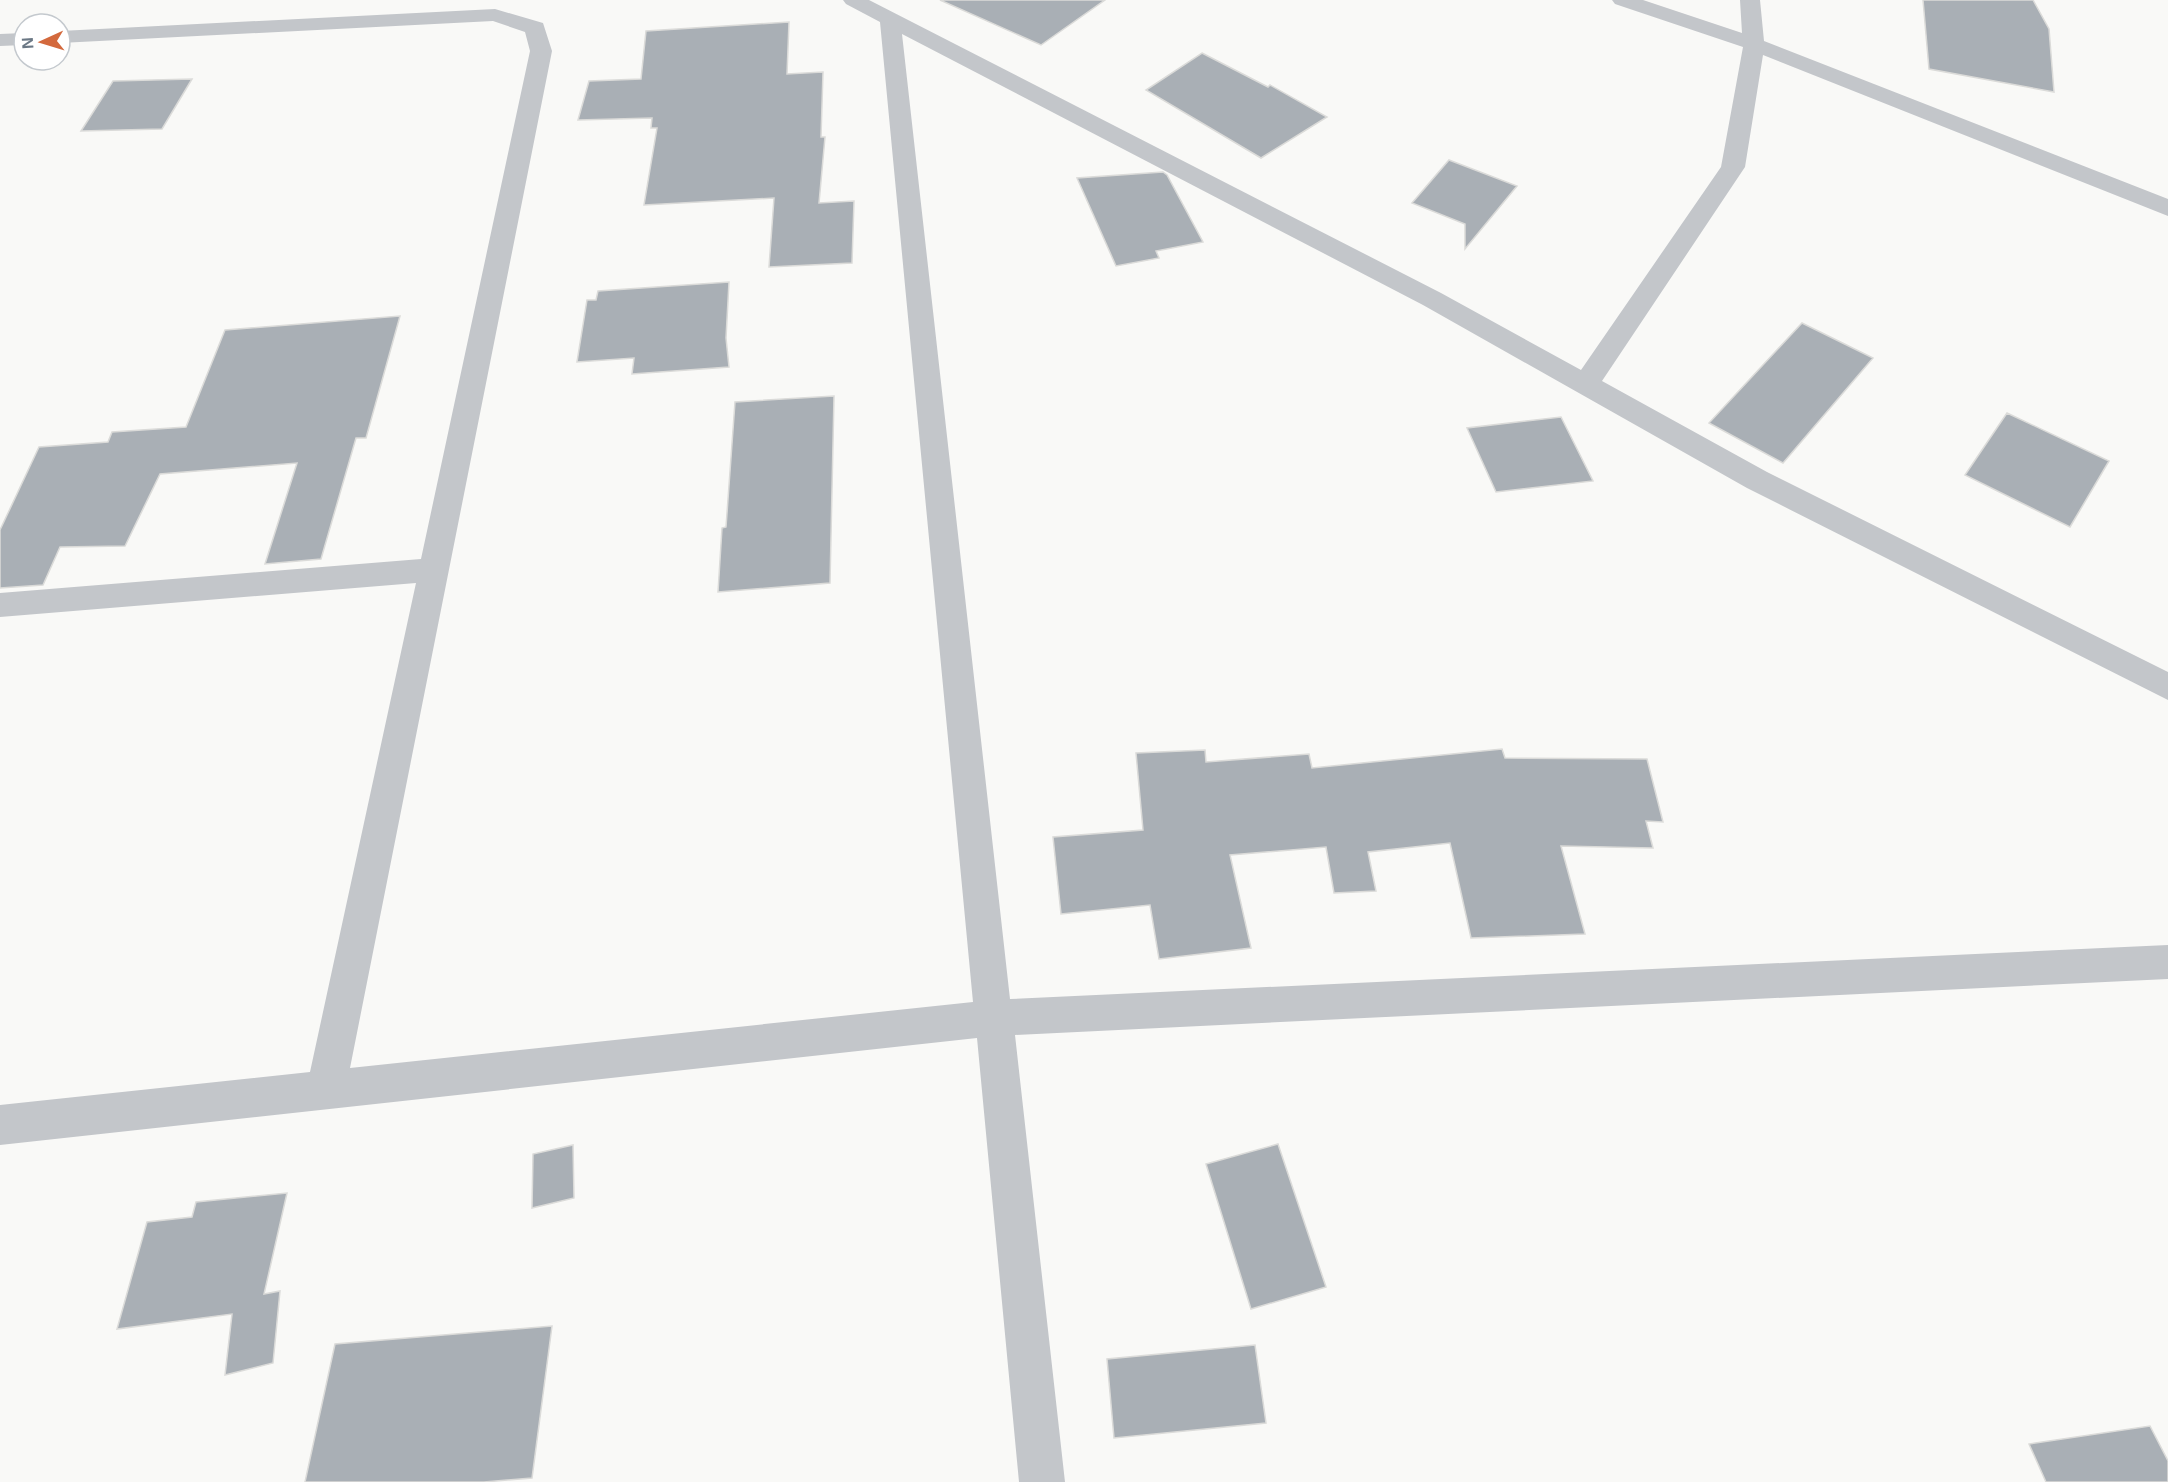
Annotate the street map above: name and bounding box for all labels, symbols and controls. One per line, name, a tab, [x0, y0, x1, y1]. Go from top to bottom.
north arrow	[12, 12, 72, 72]
text: N	[19, 37, 36, 49]

